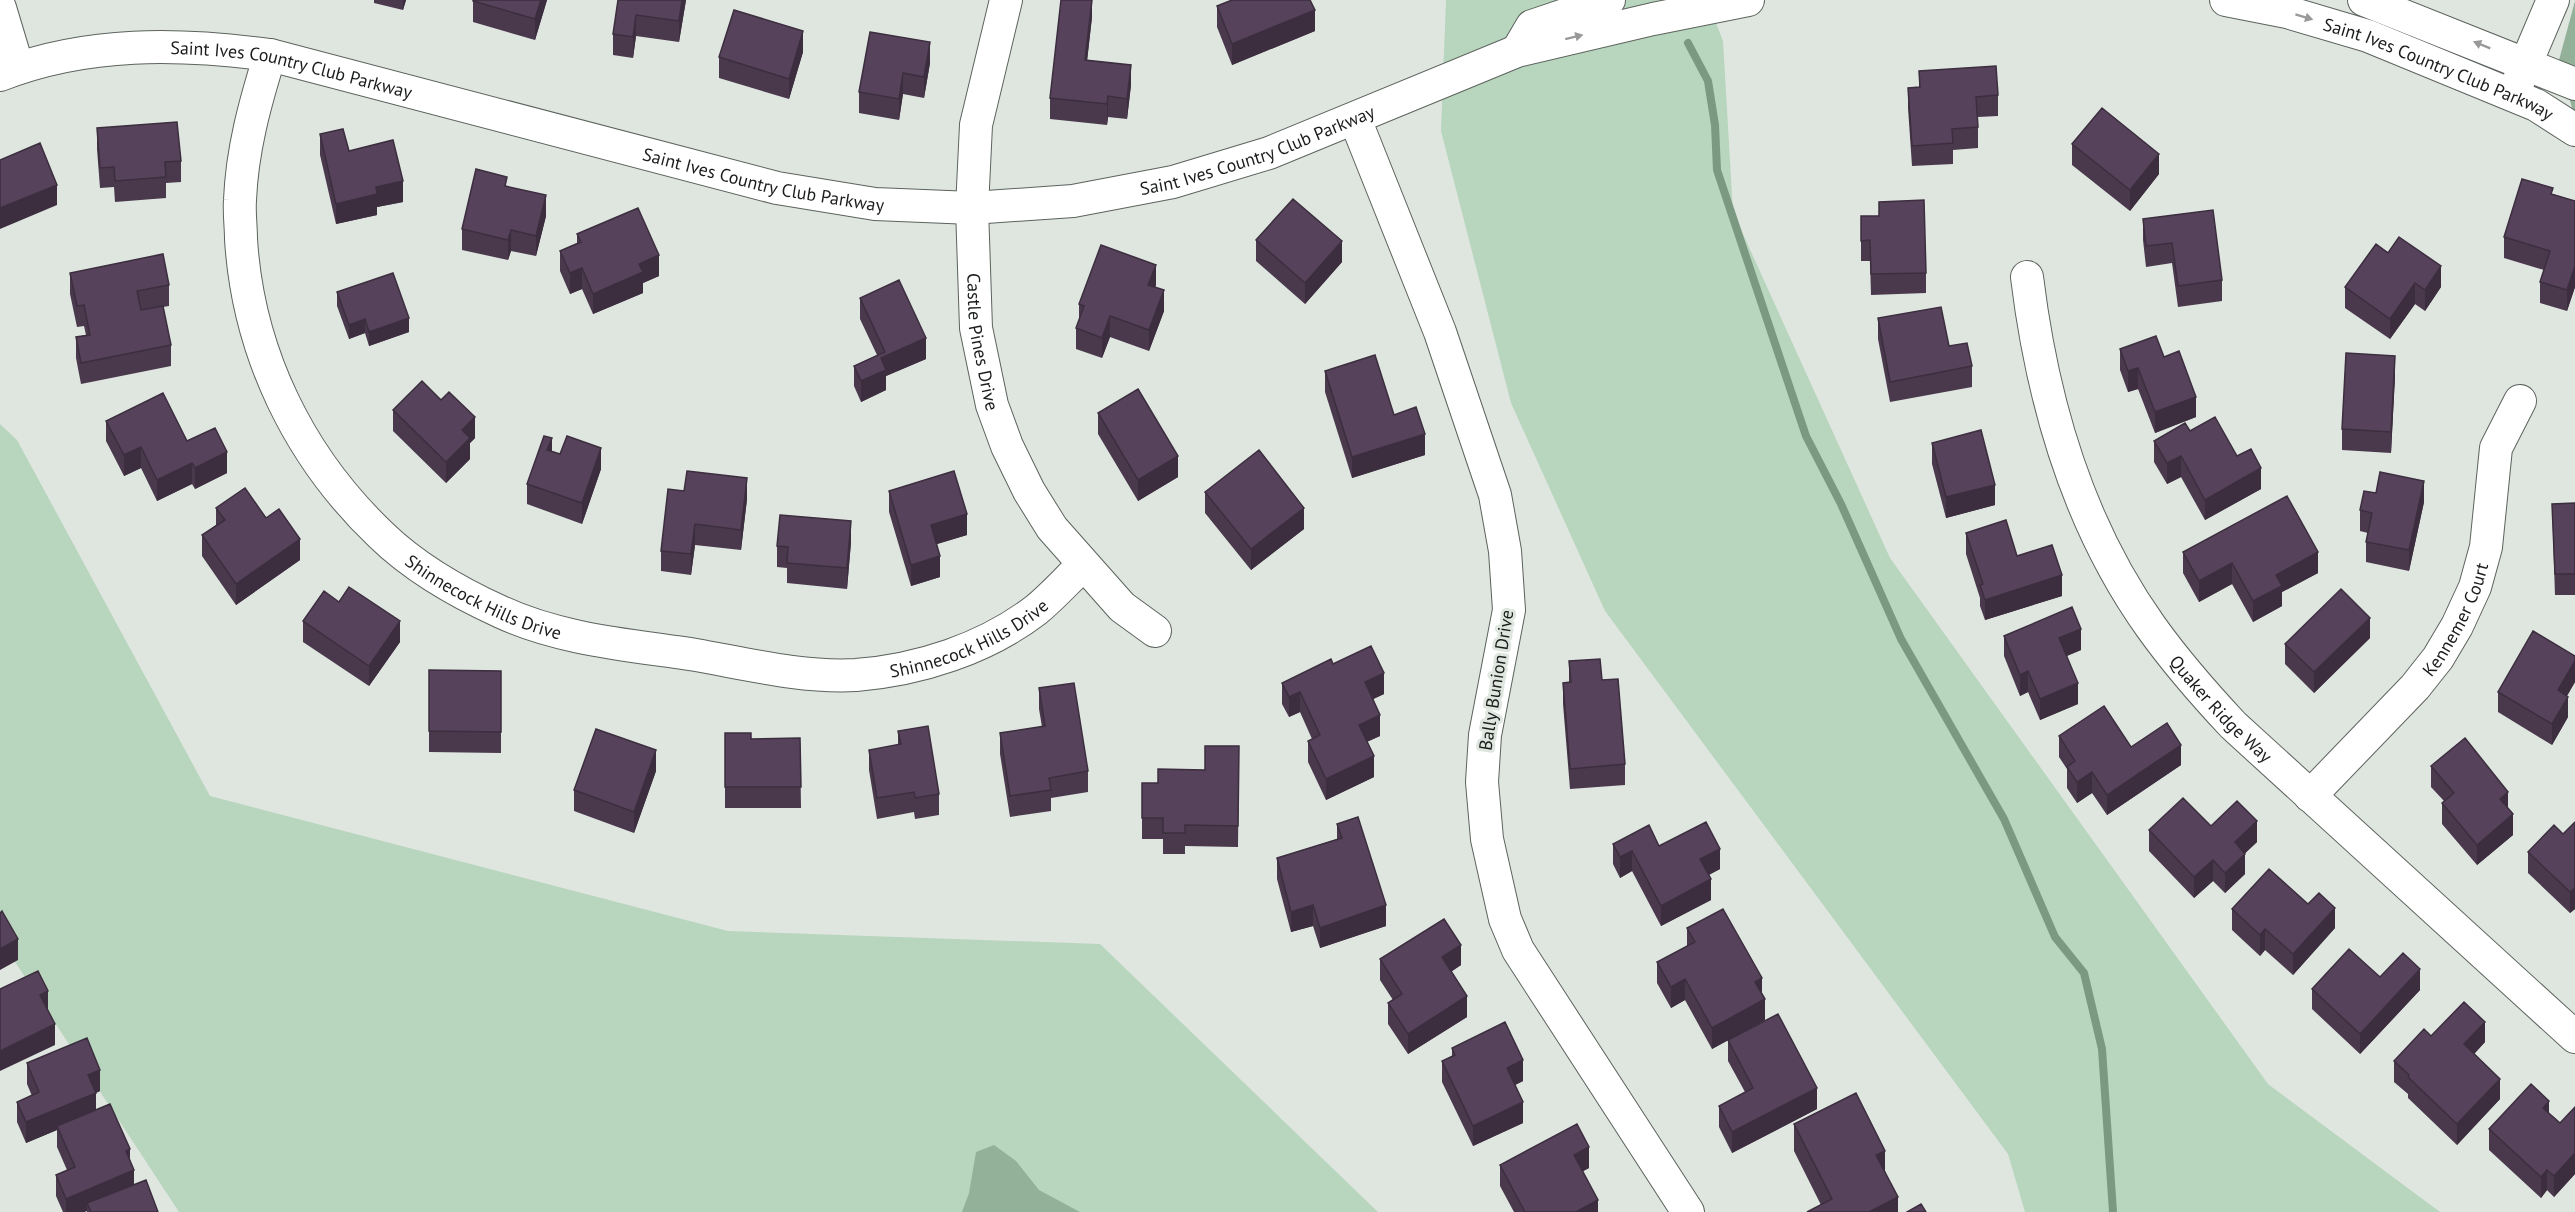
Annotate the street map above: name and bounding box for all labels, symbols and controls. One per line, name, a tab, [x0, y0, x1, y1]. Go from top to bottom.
street label: Saint Ives Country Club Parkway	[2321, 12, 2559, 125]
one-way arrow	[2295, 13, 2313, 22]
one-way arrow	[1565, 31, 1583, 41]
street label: Saint Ives Country Club Parkway	[170, 36, 415, 103]
one-way arrow	[2473, 40, 2491, 50]
street label: Saint Ives Country Club Parkway	[1138, 99, 1378, 200]
street label: Saint Ives Country Club Parkway	[640, 142, 885, 216]
street label: Castle Pines Drive	[963, 273, 1004, 414]
street label: Shinnecock Hills Drive	[401, 549, 564, 644]
street label: Kennemer Court	[2417, 560, 2493, 681]
street label: Shinnecock Hills Drive	[888, 594, 1053, 682]
street label: Bally Bunion Drive	[1474, 608, 1518, 752]
street label: Quaker Ridge Way	[2165, 650, 2278, 767]

